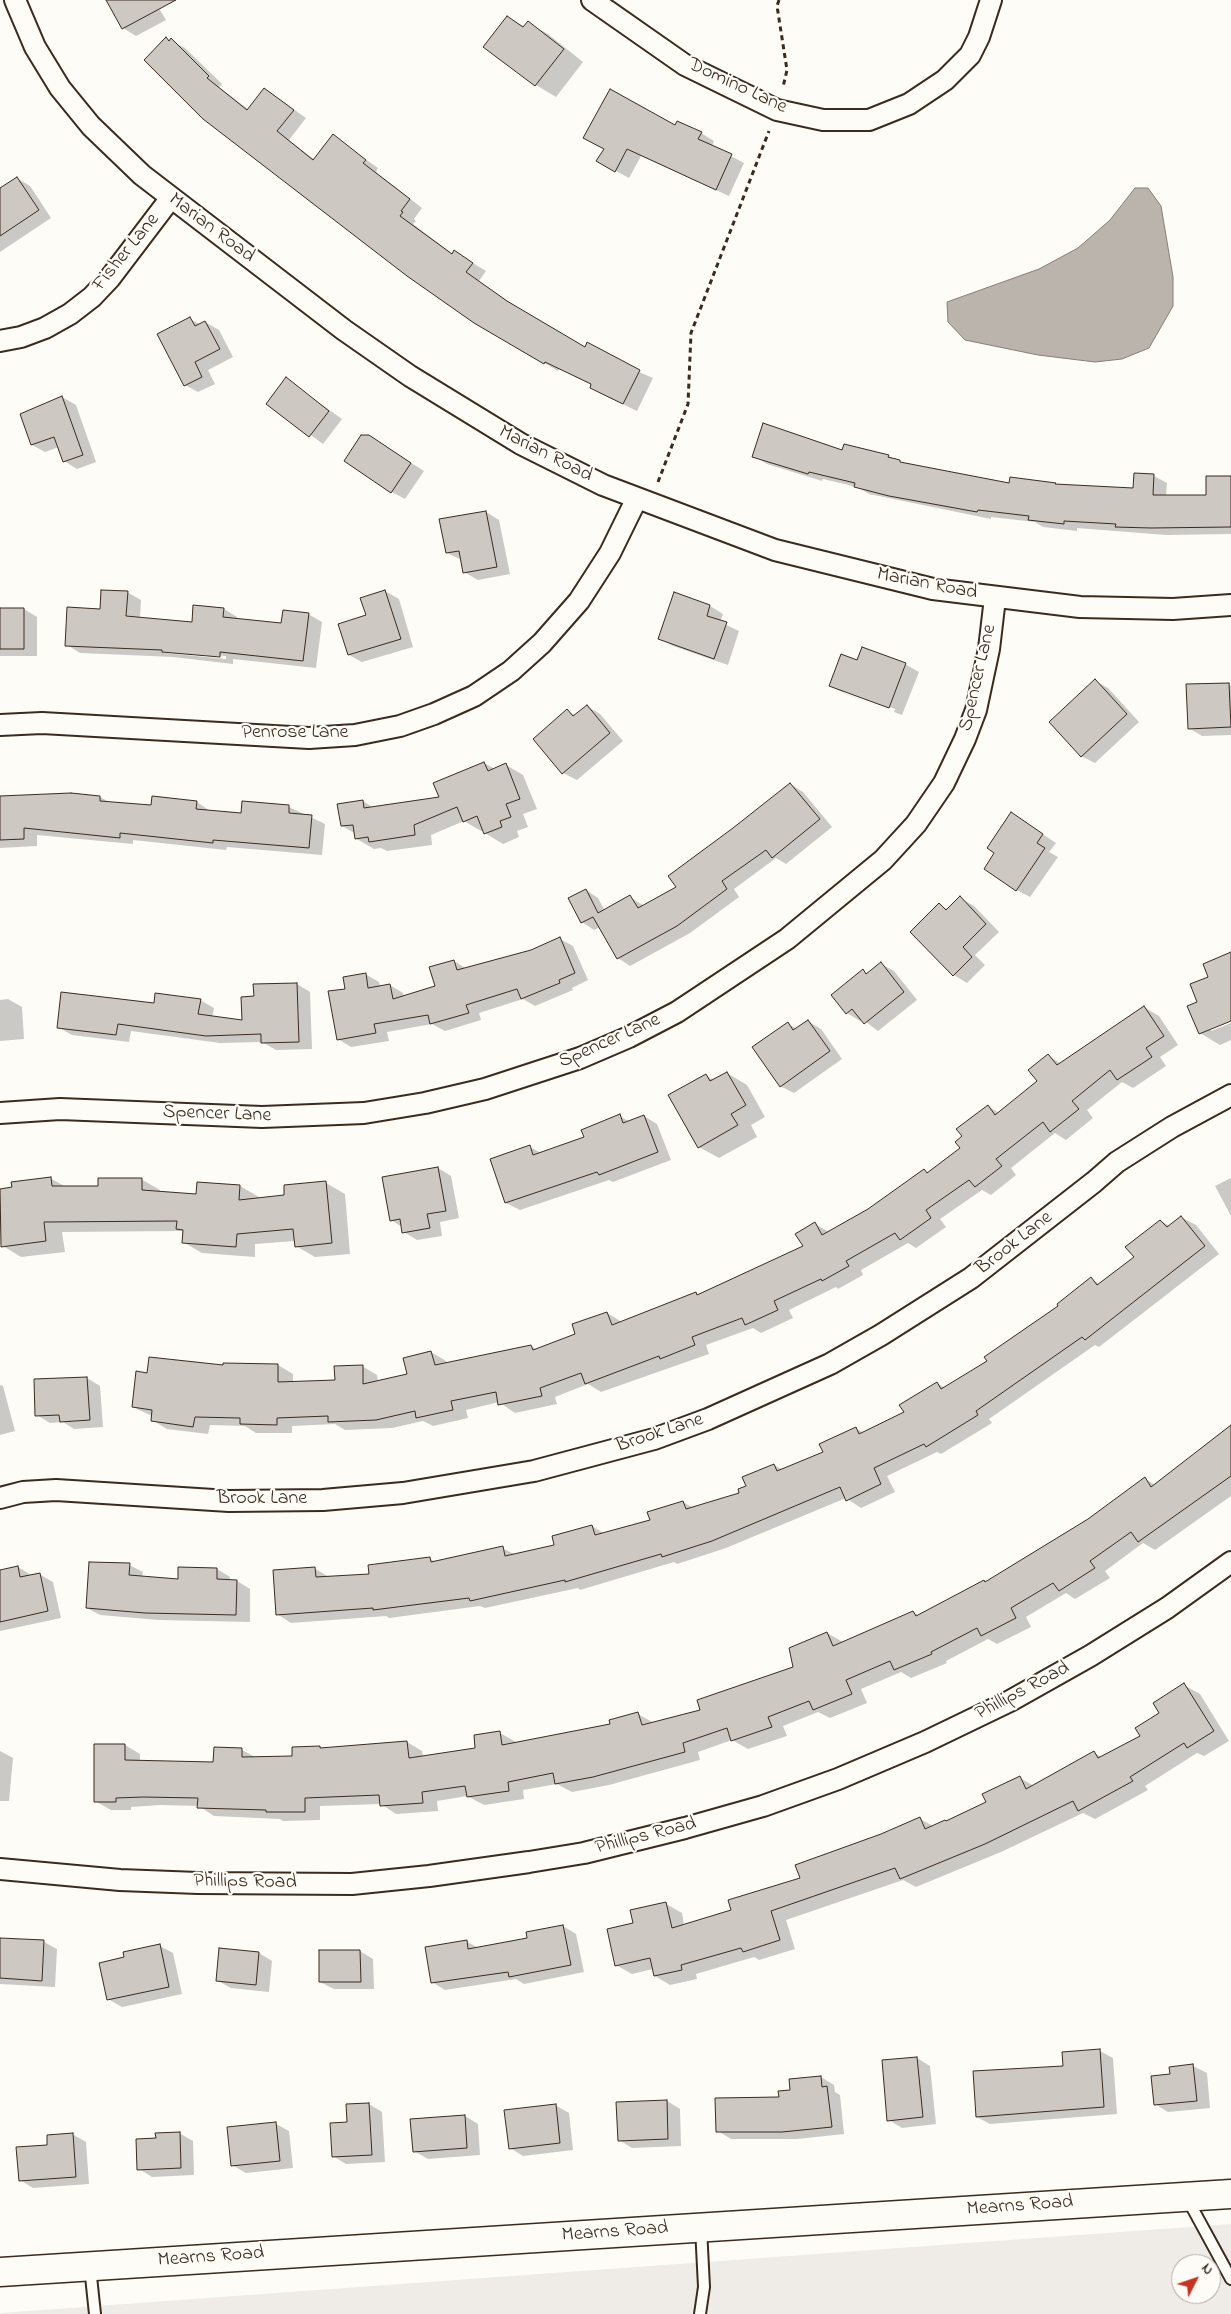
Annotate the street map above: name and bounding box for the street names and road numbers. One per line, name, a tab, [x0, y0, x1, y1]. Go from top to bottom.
street label: Domino Lane	[684, 54, 790, 120]
street label: Marian Road	[163, 189, 259, 269]
street label: Fisher Lane	[88, 209, 166, 297]
street label: Marian Road	[494, 421, 596, 489]
street label: Marian Road	[875, 563, 979, 607]
street label: Spencer Lane	[955, 622, 1003, 734]
street label: Penrose Lane	[242, 722, 348, 746]
street label: Spencer Lane	[556, 1009, 664, 1075]
street label: Spencer Lane	[162, 1101, 272, 1129]
street label: Brook Lane	[972, 1207, 1058, 1281]
street label: Brook Lane	[613, 1409, 707, 1459]
street label: Brook Lane	[217, 1488, 307, 1512]
street label: Phillips Road	[972, 1657, 1074, 1727]
street label: Phillips Road	[593, 1813, 699, 1861]
street label: Phillips Road	[193, 1870, 297, 1896]
street label: Mearns Road	[966, 2191, 1074, 2223]
street label: Mearns Road	[561, 2217, 669, 2249]
street label: Mearns Road	[157, 2242, 265, 2274]

